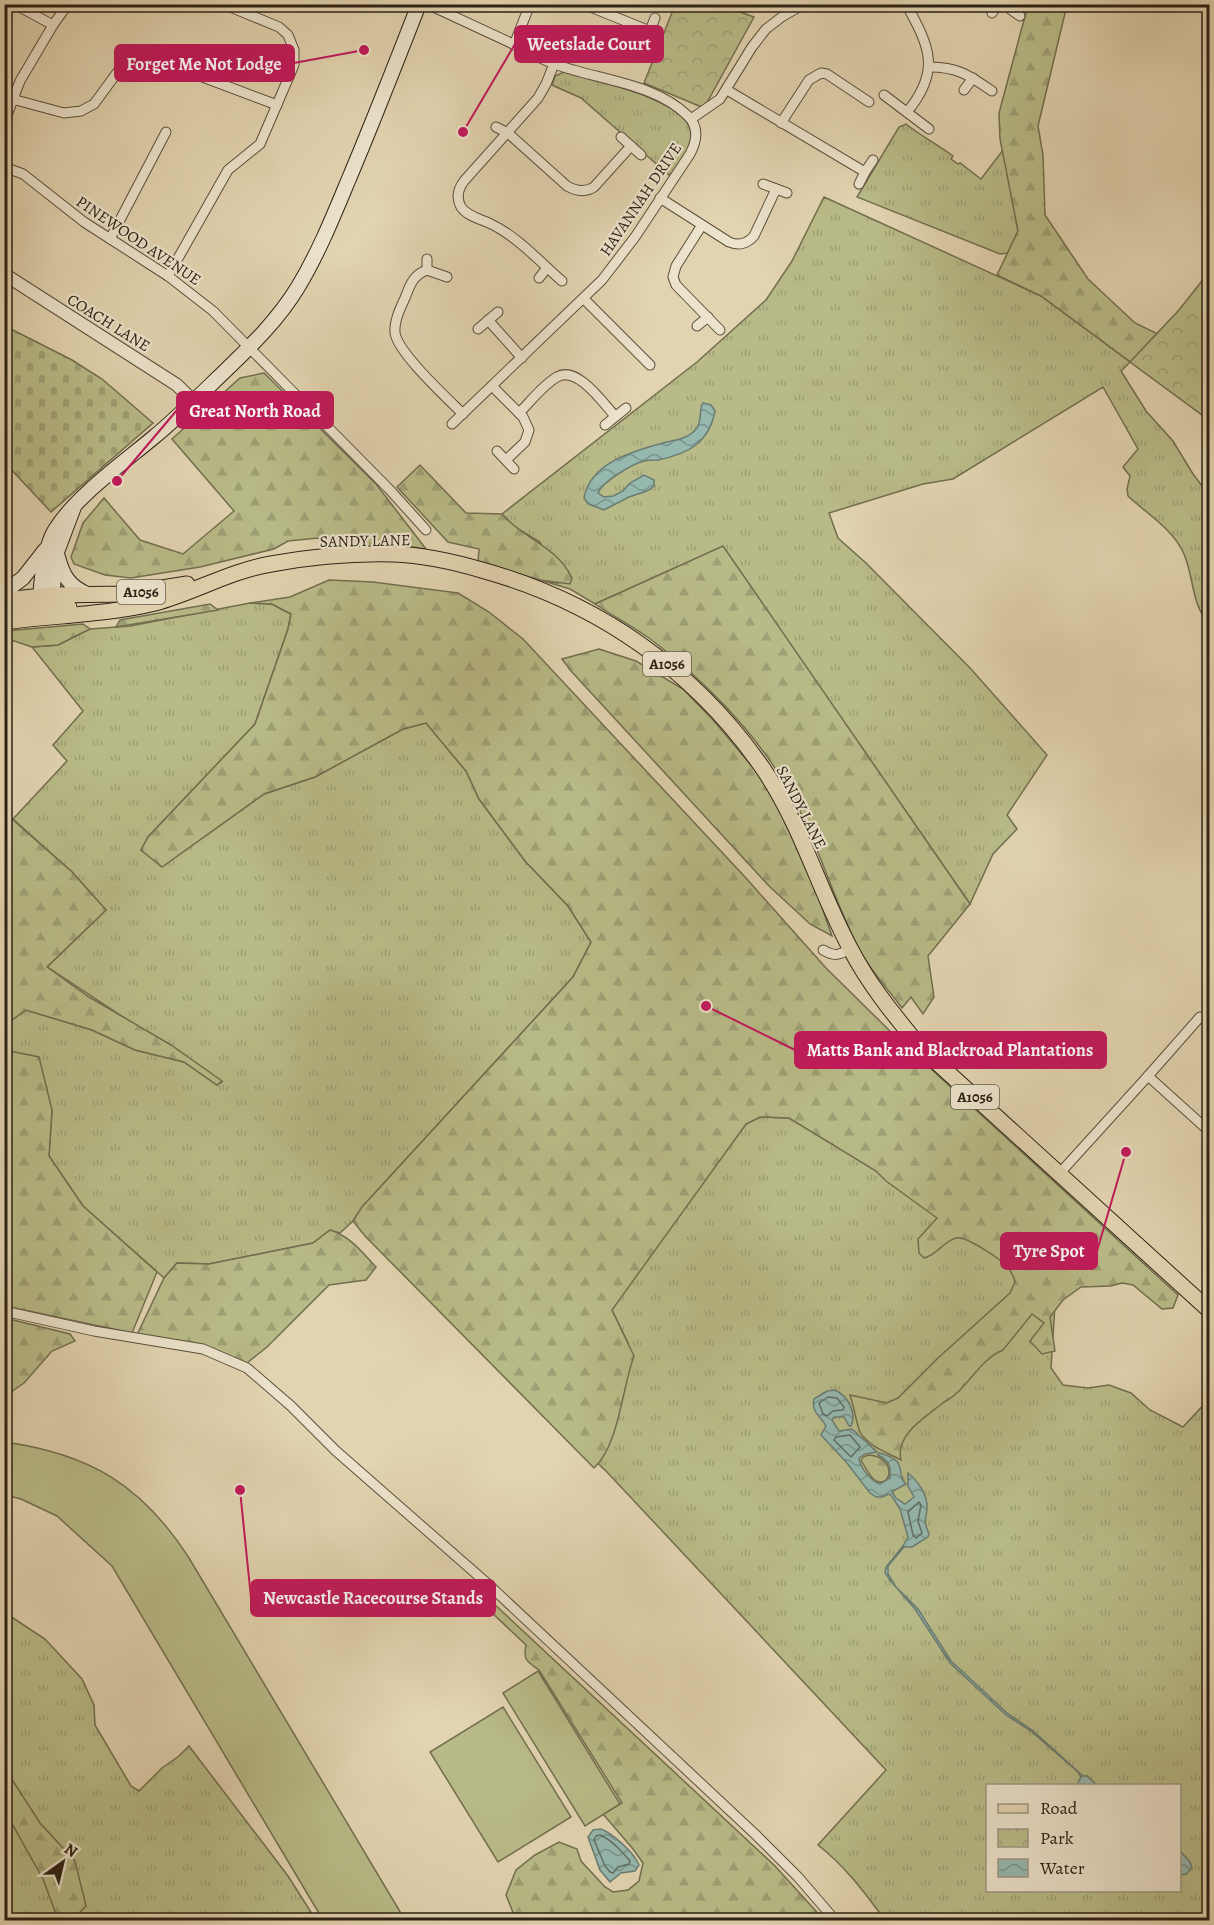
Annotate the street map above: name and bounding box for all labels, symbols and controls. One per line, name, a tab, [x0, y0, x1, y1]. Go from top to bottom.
callout: Weetslade Court	[515, 26, 663, 62]
text: Weetslade Court	[526, 32, 651, 56]
callout: Forget Me Not Lodge	[115, 45, 294, 81]
text: Forget Me Not Lodge	[126, 52, 282, 76]
street label: HAVANNAH DRIVE	[595, 139, 687, 261]
street label: PINEWOOD AVENUE	[72, 191, 205, 291]
street label: COACH LANE	[63, 289, 154, 357]
callout: Great North Road	[177, 392, 333, 428]
text: Great North Road	[189, 399, 321, 423]
street label: SANDY LANE	[319, 529, 411, 553]
road number: A1056	[117, 580, 165, 604]
road number: A1056	[643, 652, 691, 676]
street label: SANDY LANE	[771, 762, 832, 853]
callout: Matts Bank and Blackroad Plantations	[795, 1032, 1106, 1068]
text: Matts Bank and Blackroad Plantations	[807, 1038, 1093, 1062]
road number: A1056	[951, 1085, 999, 1109]
callout: Tyre Spot	[1001, 1233, 1097, 1269]
text: Tyre Spot	[1013, 1239, 1085, 1263]
callout: Newcastle Racecourse Stands	[251, 1580, 495, 1616]
text: Newcastle Racecourse Stands	[263, 1586, 483, 1610]
legend	[986, 1784, 1181, 1892]
text: Road	[1040, 1796, 1078, 1820]
text: Park	[1040, 1826, 1074, 1850]
north arrow	[33, 1832, 93, 1892]
text: N	[60, 1838, 82, 1863]
text: Water	[1039, 1856, 1085, 1880]

